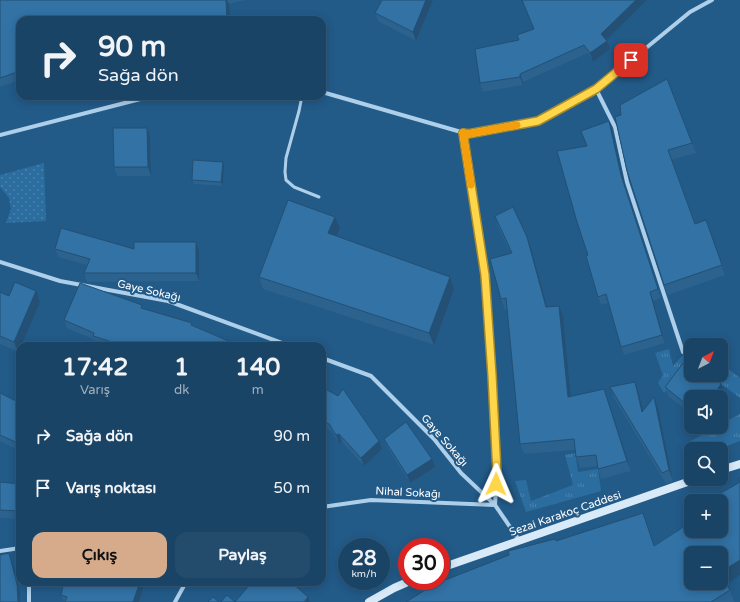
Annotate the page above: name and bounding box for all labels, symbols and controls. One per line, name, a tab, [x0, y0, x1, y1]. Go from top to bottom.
text: 90 m	[98, 30, 166, 64]
icon: right	[32, 32, 84, 84]
pin	[614, 43, 648, 77]
icon: arrive	[620, 49, 642, 71]
text: Sağa dön	[98, 64, 179, 86]
street label: Gaye Sokağı	[116, 277, 182, 304]
north arrow	[684, 338, 728, 382]
map controls	[684, 338, 728, 590]
text: 17:42	[62, 353, 128, 382]
text: 1	[174, 353, 189, 382]
text: 140	[235, 353, 280, 382]
text: Varış	[80, 382, 110, 398]
text: dk	[174, 382, 189, 398]
text: m	[252, 382, 264, 398]
button: sound	[684, 390, 728, 434]
street label: Gaye Sokağı	[419, 412, 471, 469]
icon: right	[32, 425, 54, 447]
text: Sağa dön	[66, 427, 133, 445]
text: 90 m	[273, 427, 310, 445]
button: search	[684, 442, 728, 486]
position arrow	[475, 463, 517, 505]
icon: arrive	[32, 477, 54, 499]
text: Varış noktası	[66, 479, 156, 497]
text: 50 m	[273, 479, 310, 497]
street label: Nihal Sokağı	[375, 484, 441, 501]
street label: Sezai Karakoç Caddesi	[508, 488, 623, 539]
button: +	[684, 494, 728, 538]
button: Çıkış	[32, 532, 167, 578]
button: Paylaş	[175, 532, 310, 578]
speed limit sign: 30	[398, 538, 450, 590]
button: −	[684, 546, 728, 590]
text: 28	[351, 547, 377, 571]
text: km/h	[351, 568, 377, 580]

